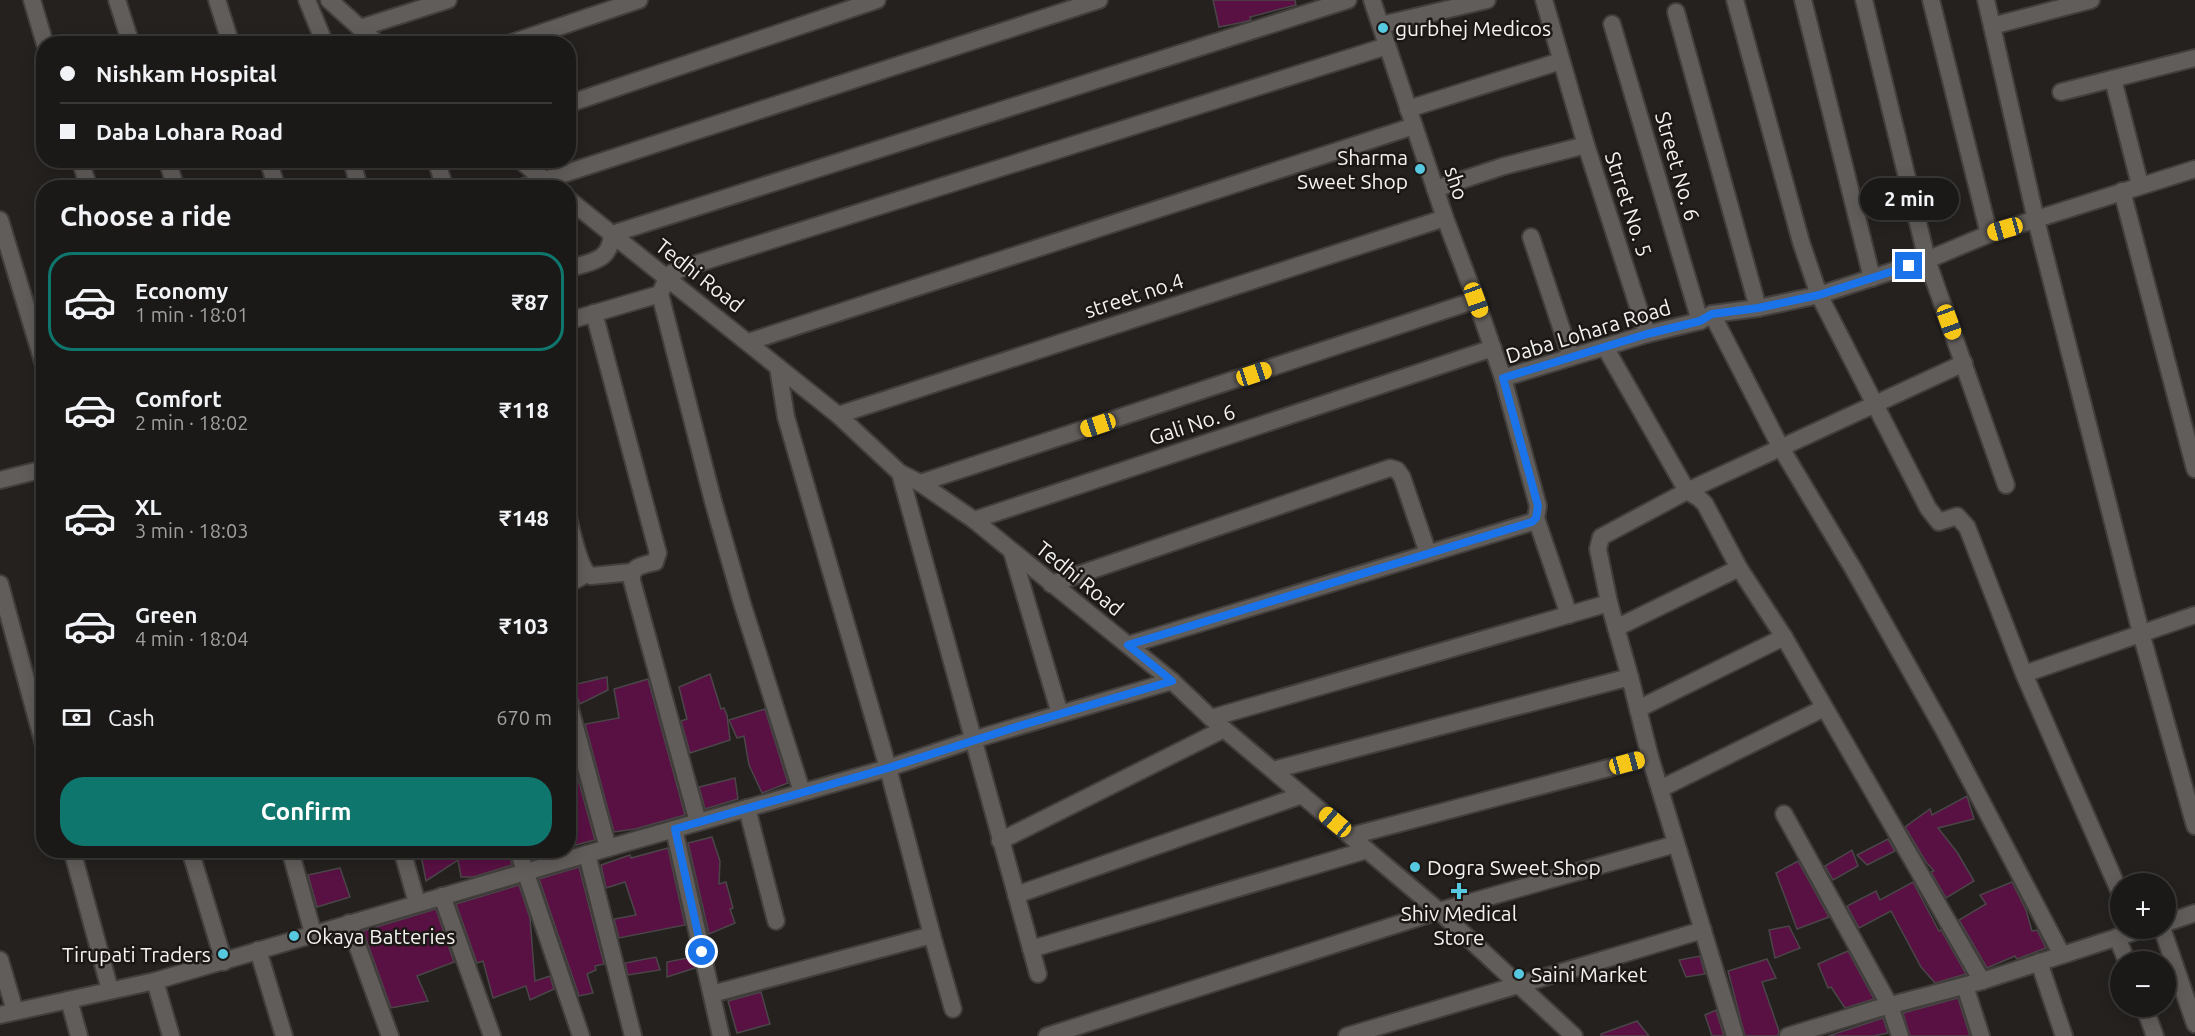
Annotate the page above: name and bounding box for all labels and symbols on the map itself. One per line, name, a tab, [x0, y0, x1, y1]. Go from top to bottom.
place label: gurbhej Medicos	[1395, 16, 1551, 40]
marker: gurbhej Medicos	[1376, 21, 1390, 35]
street label: Street No. 6	[1651, 109, 1705, 223]
place label: Sharma Sweet Shop	[1297, 145, 1408, 193]
street label: Strret No. 5	[1601, 149, 1657, 259]
marker: Sharma Sweet Shop	[1413, 162, 1427, 176]
street label: sho	[1440, 163, 1474, 203]
callout: 2 min	[1860, 179, 1958, 221]
car	[1985, 215, 2025, 243]
street label: Tedhi Road	[651, 233, 749, 317]
route end	[1895, 252, 1922, 279]
street label: street no.4	[1081, 268, 1187, 322]
car	[1461, 280, 1491, 320]
street label: Daba Lohara Road	[1503, 294, 1673, 368]
car	[1934, 302, 1964, 342]
car	[1234, 360, 1274, 388]
street label: Gali No. 6	[1146, 399, 1238, 449]
car	[1078, 411, 1118, 439]
street label: Tedhi Road	[1032, 536, 1128, 620]
car	[1607, 750, 1647, 776]
car	[1315, 804, 1355, 840]
place label: Dogra Sweet Shop	[1427, 855, 1601, 879]
marker: Dogra Sweet Shop	[1408, 860, 1422, 874]
marker: Shiv Medical Store	[1452, 884, 1466, 898]
place label: Shiv Medical Store	[1401, 901, 1517, 949]
place label: Okaya Batteries	[306, 924, 455, 948]
marker: Okaya Batteries	[287, 929, 301, 943]
route start	[688, 938, 715, 965]
place label: Tirupati Traders	[62, 942, 211, 966]
marker: Tirupati Traders	[216, 947, 230, 961]
place label: Saini Market	[1531, 962, 1647, 986]
marker: Saini Market	[1512, 967, 1526, 981]

